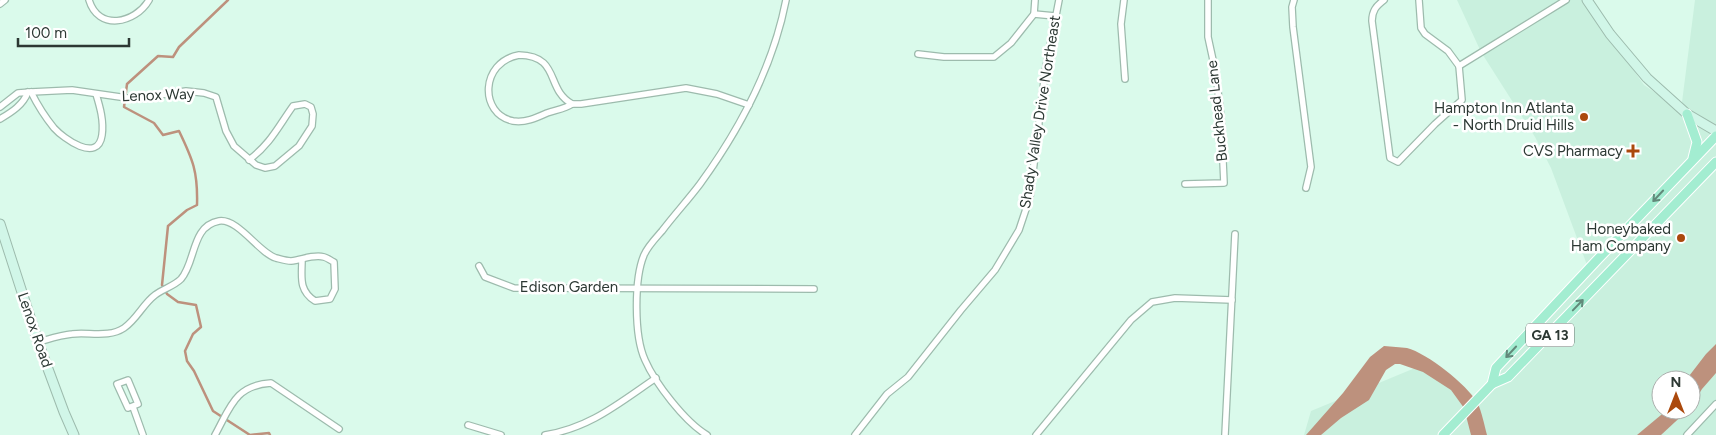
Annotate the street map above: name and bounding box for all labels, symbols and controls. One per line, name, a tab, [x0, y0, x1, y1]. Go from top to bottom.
street label: Shady Valley Drive Northeast	[1016, 14, 1064, 210]
scale bar	[18, 15, 129, 47]
text: 100 m	[25, 24, 67, 42]
street label: Buckhead Lane	[1203, 60, 1231, 162]
street label: Lenox Way	[121, 85, 195, 105]
place label: Hampton Inn Atlanta - North Druid Hills	[1434, 99, 1574, 134]
marker: Hampton Inn Atlanta - North Druid Hills	[1578, 111, 1590, 123]
place label: CVS Pharmacy	[1523, 142, 1623, 160]
marker: CVS Pharmacy	[1627, 145, 1639, 157]
one-way arrow	[1652, 189, 1664, 202]
place label: Honeybaked Ham Company	[1571, 220, 1671, 255]
marker: Honeybaked Ham Company	[1675, 232, 1687, 244]
street label: Edison Garden	[520, 278, 618, 296]
street label: Lenox Road	[14, 290, 56, 370]
one-way arrow	[1572, 299, 1585, 311]
road number: GA 13	[1526, 324, 1574, 346]
one-way arrow	[1505, 346, 1517, 359]
north arrow	[1651, 370, 1701, 420]
text: N	[1671, 374, 1681, 391]

